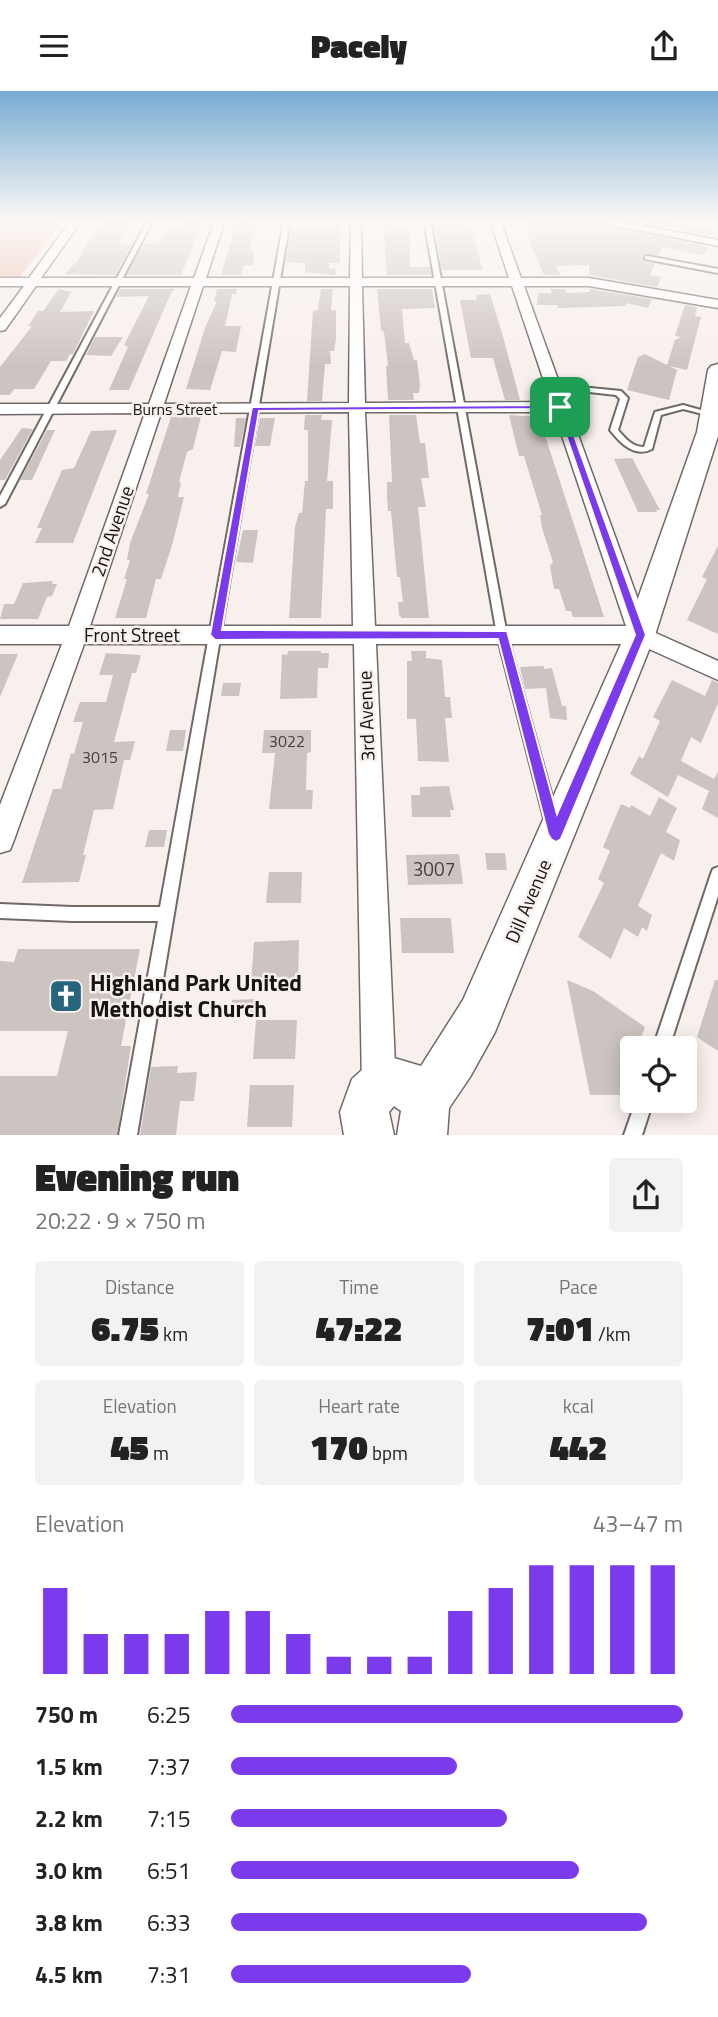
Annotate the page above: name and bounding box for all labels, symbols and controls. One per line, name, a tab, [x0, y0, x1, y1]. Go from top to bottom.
text: Pacely	[311, 22, 407, 70]
icon: menu	[35, 27, 73, 65]
icon: share	[645, 27, 683, 65]
pin	[530, 377, 590, 437]
icon: arrive	[541, 388, 579, 426]
street label: Burns Street	[133, 397, 218, 421]
street label: 2nd Avenue	[82, 481, 141, 580]
street label: Front Street	[84, 620, 180, 649]
street label: 3rd Avenue	[349, 670, 382, 762]
house number: 3022	[269, 729, 305, 753]
house number: 3015	[82, 745, 118, 769]
house number: 3007	[413, 854, 455, 883]
street label: Dill Avenue	[497, 854, 558, 947]
place label: Highland Park United Methodist Church	[90, 965, 302, 1026]
church icon: Highland Park United Methodist Church	[47, 977, 85, 1015]
map controls	[620, 1036, 697, 1113]
button: locate	[620, 1036, 697, 1113]
text: Evening run	[35, 1148, 239, 1206]
button: share	[609, 1158, 683, 1232]
text: 20:22 · 9 × 750 m	[35, 1203, 205, 1238]
text: Distance	[105, 1272, 174, 1301]
text: Time	[339, 1272, 379, 1301]
text: Pace	[559, 1272, 598, 1301]
text: 6.75	[91, 1301, 159, 1355]
text: 47:22	[315, 1301, 403, 1355]
text: 7:01	[526, 1301, 594, 1355]
text: km	[159, 1319, 188, 1348]
text: /km	[594, 1319, 631, 1348]
text: Elevation	[103, 1391, 177, 1420]
text: Heart rate	[318, 1391, 400, 1420]
text: kcal	[563, 1391, 594, 1420]
text: 45	[110, 1420, 149, 1474]
text: 170	[310, 1420, 368, 1474]
text: 442	[549, 1420, 607, 1474]
text: m	[149, 1438, 169, 1467]
text: bpm	[368, 1438, 408, 1467]
text: Elevation	[35, 1506, 124, 1541]
text: 43–47 m	[593, 1506, 683, 1541]
text: 750 m	[35, 1697, 98, 1732]
text: 6:25	[147, 1697, 191, 1732]
text: 1.5 km	[35, 1749, 103, 1784]
text: 7:37	[147, 1749, 191, 1784]
text: 2.2 km	[35, 1801, 103, 1836]
text: 7:15	[147, 1801, 191, 1836]
text: 3.0 km	[35, 1853, 103, 1888]
text: 6:51	[147, 1853, 191, 1888]
text: 3.8 km	[35, 1905, 103, 1940]
text: 6:33	[147, 1905, 191, 1940]
text: 4.5 km	[35, 1957, 103, 1992]
text: 7:31	[147, 1957, 191, 1992]

